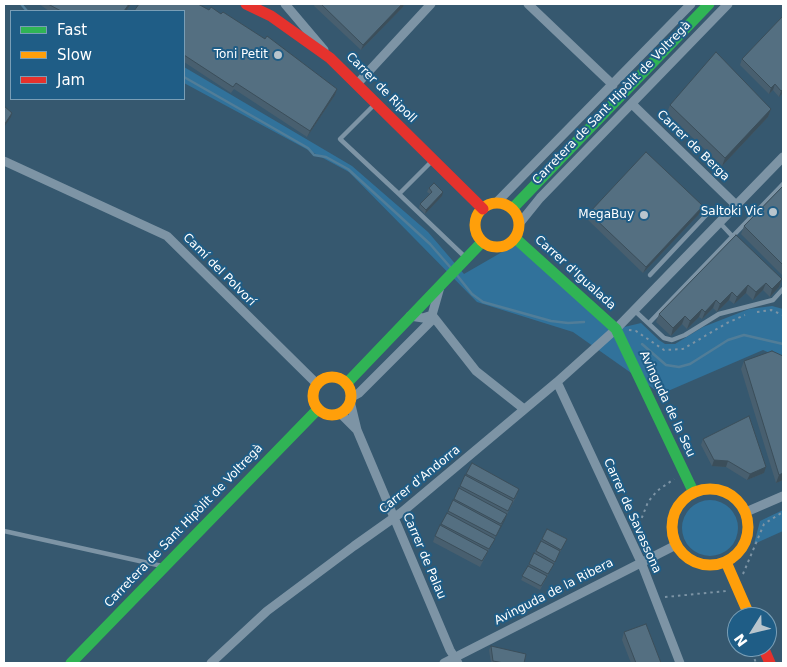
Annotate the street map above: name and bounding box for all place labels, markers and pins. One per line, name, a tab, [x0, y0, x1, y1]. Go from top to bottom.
place label: Toni Petit	[214, 48, 268, 62]
marker: Toni Petit	[272, 49, 284, 61]
place label: Saltoki Vic	[701, 205, 763, 219]
marker: Saltoki Vic	[767, 206, 779, 218]
place label: MegaBuy	[578, 208, 634, 222]
marker: MegaBuy	[638, 209, 650, 221]

